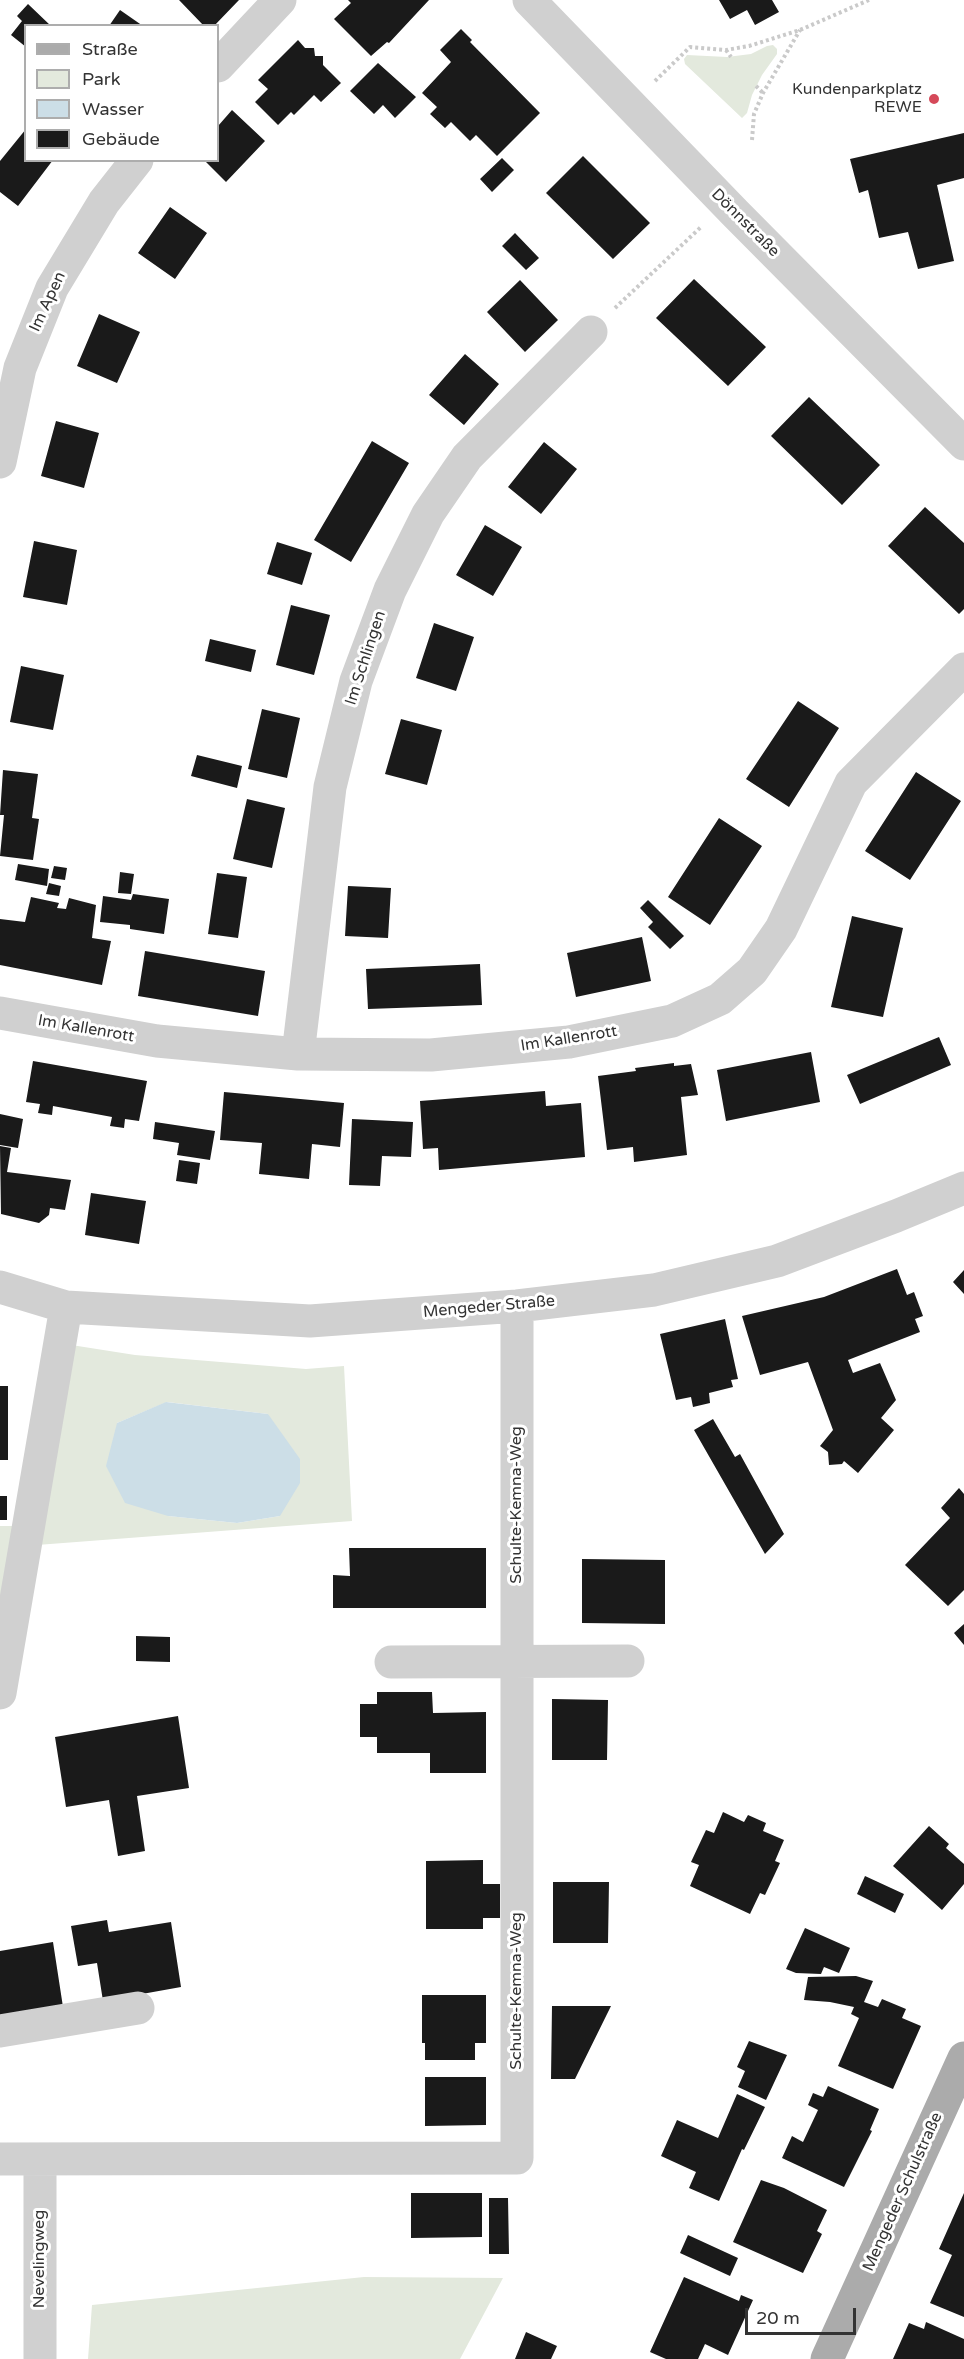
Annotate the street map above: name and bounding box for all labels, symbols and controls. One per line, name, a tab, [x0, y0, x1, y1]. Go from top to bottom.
legend	[24, 24, 219, 162]
text: Straße	[82, 38, 138, 60]
text: Park	[82, 68, 120, 90]
place label: Kundenparkplatz REWE	[792, 80, 922, 118]
marker: Kundenparkplatz REWE	[927, 92, 941, 106]
text: Wasser	[82, 98, 144, 120]
text: Gebäude	[82, 128, 160, 150]
street label: Dönnstraße	[707, 185, 783, 261]
street label: Im Apen	[26, 269, 70, 335]
street label: Im Schlingen	[342, 608, 390, 708]
street label: Im Kallenrott	[36, 1011, 136, 1047]
street label: Im Kallenrott	[519, 1022, 619, 1056]
street label: Mengeder Straße	[422, 1292, 556, 1322]
street label: Schulte-Kemna-Weg	[507, 1426, 527, 1584]
street label: Schulte-Kemna-Weg	[507, 1912, 527, 2070]
street label: Mengeder Schulstraße	[859, 2110, 947, 2274]
street label: Nevelingweg	[30, 2210, 50, 2308]
scale bar	[748, 2296, 859, 2334]
text: 20 m	[756, 2307, 800, 2329]

